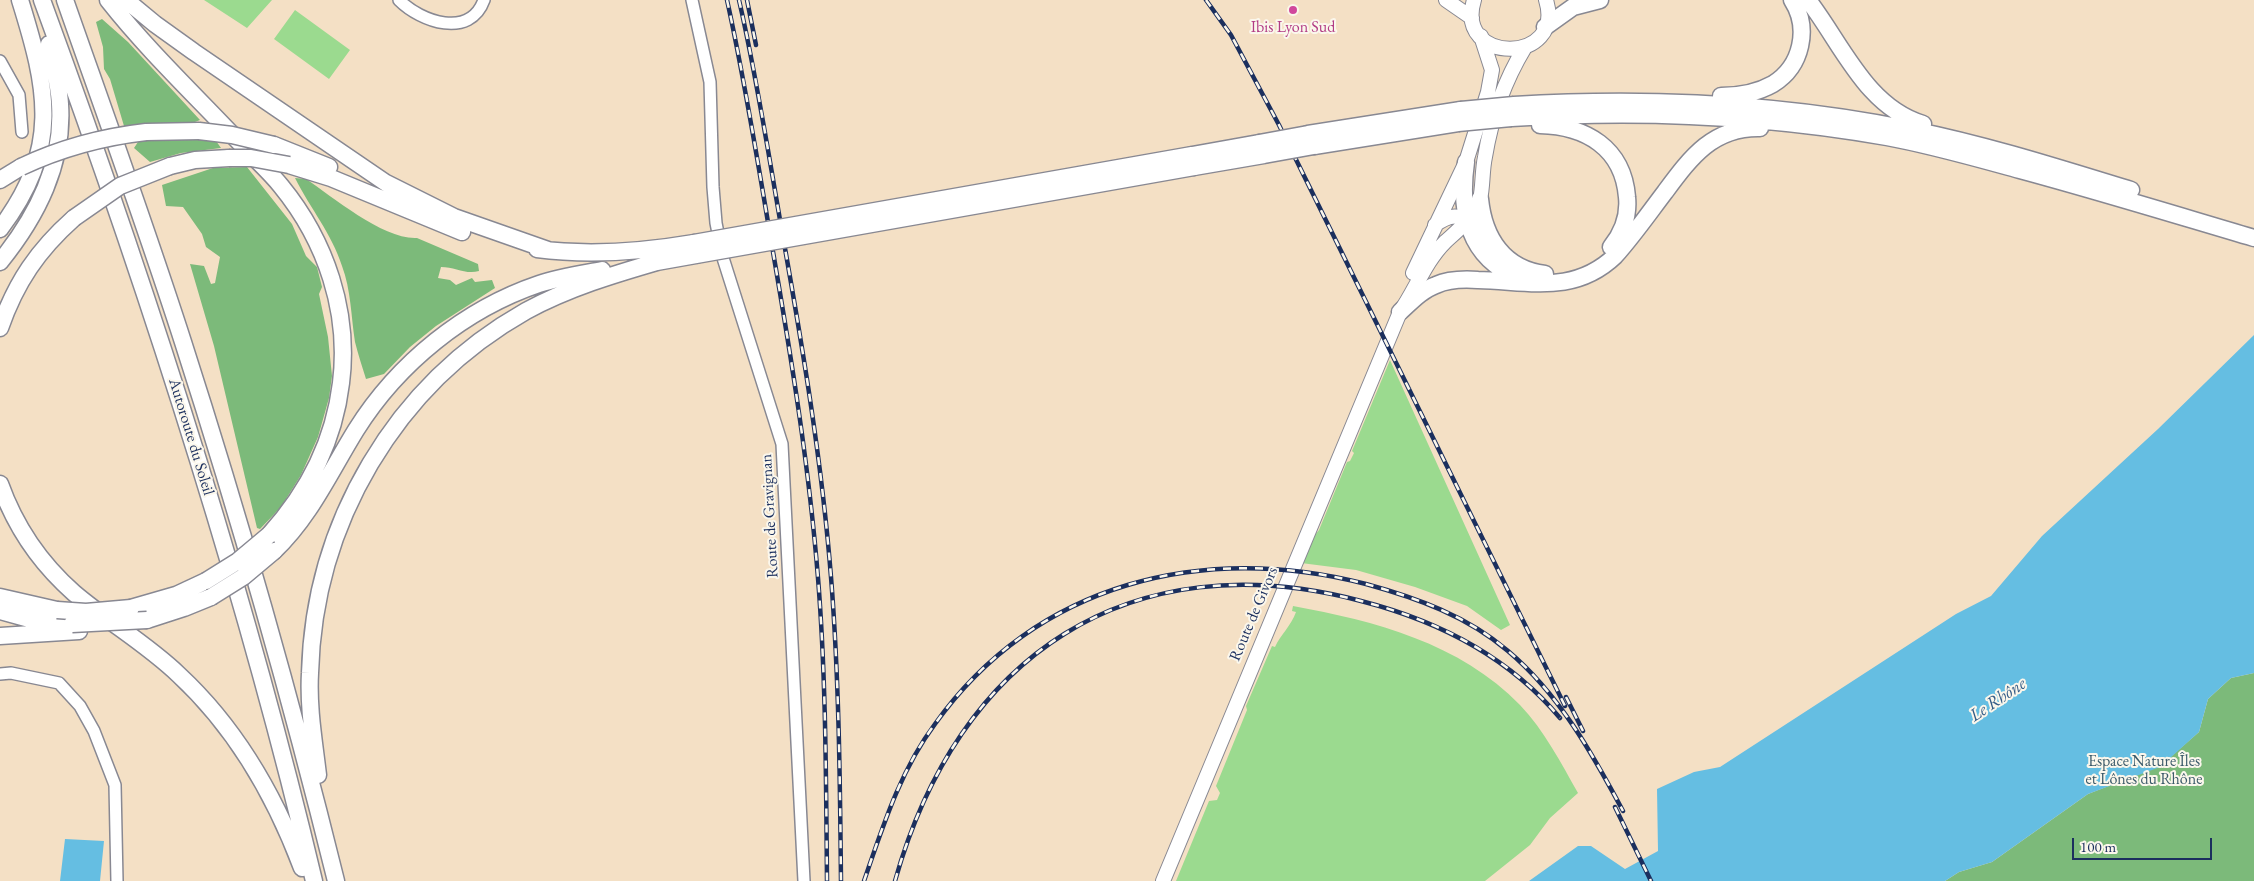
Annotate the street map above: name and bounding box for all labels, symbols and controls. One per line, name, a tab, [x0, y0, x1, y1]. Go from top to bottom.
marker: Ibis Lyon Sud	[1287, 4, 1299, 16]
place label: Ibis Lyon Sud	[1251, 18, 1335, 38]
street label: Autoroute du Soleil	[164, 376, 218, 498]
street label: Route de Gravignan	[757, 454, 783, 578]
street label: Route de Givors	[1226, 564, 1282, 664]
water label: Le Rhône	[1965, 673, 2031, 727]
park label: Espace Nature Îles et Lônes du Rhône	[2086, 752, 2202, 790]
scale bar	[2074, 828, 2214, 860]
text: 100 m	[2080, 837, 2116, 856]

